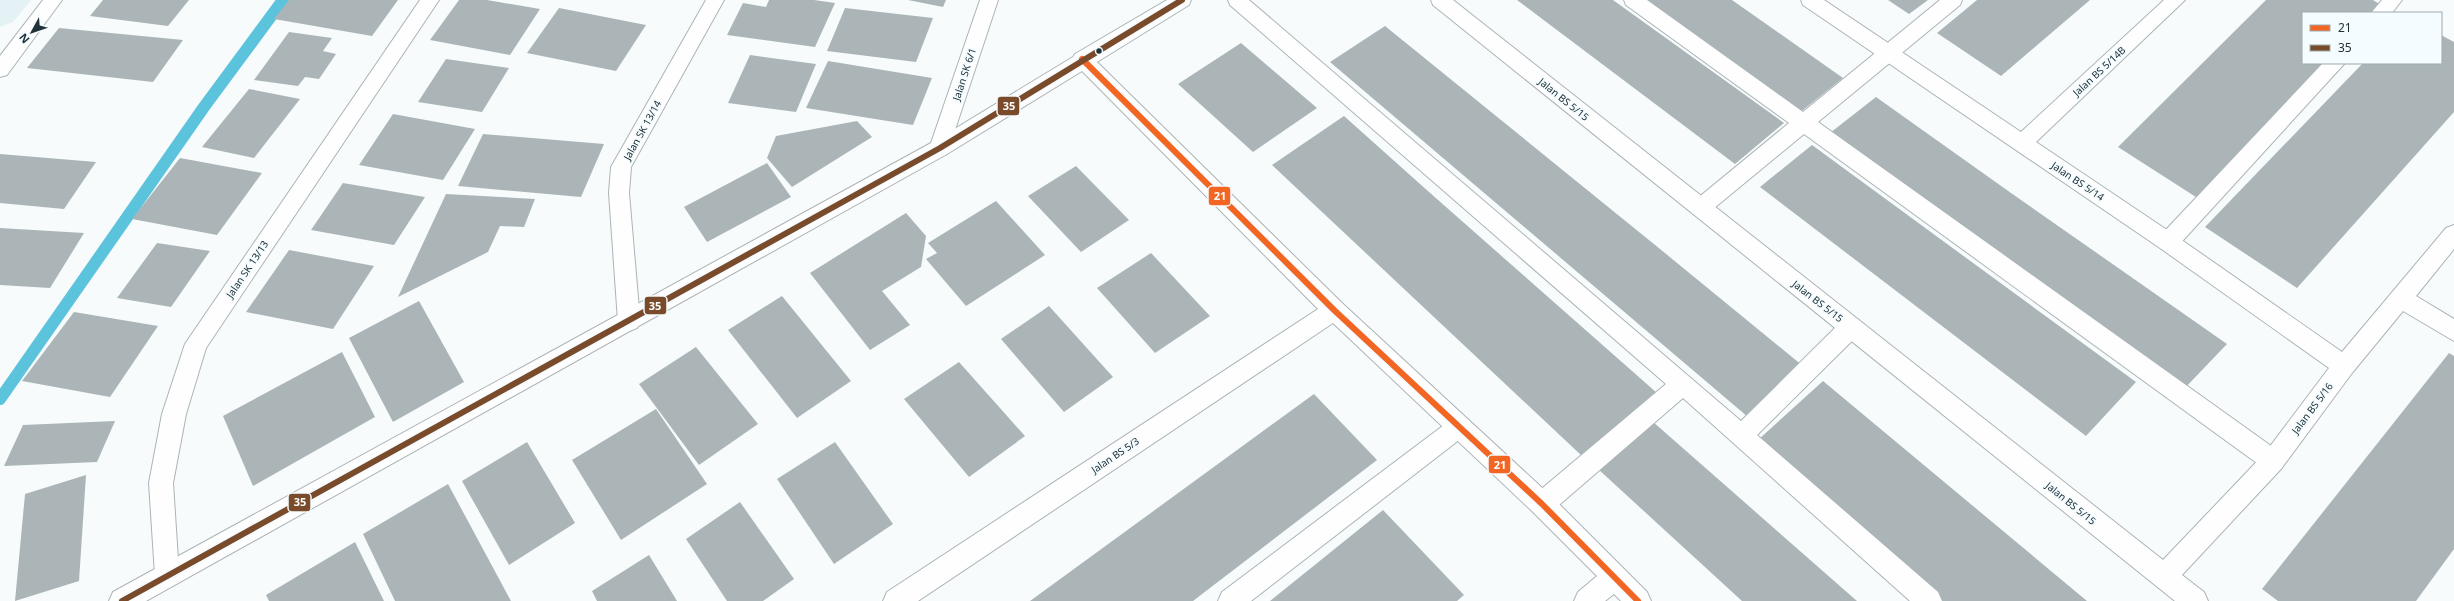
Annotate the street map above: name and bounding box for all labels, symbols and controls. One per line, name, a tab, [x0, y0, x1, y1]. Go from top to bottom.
north arrow	[12, 12, 52, 52]
legend	[2302, 12, 2442, 64]
text: 21	[2338, 19, 2352, 36]
text: N	[15, 30, 33, 47]
text: 35	[2338, 39, 2352, 56]
street label: Jalan BS 5/14B	[2069, 43, 2128, 100]
street label: Jalan SK 6/1	[949, 46, 979, 103]
unlabelled marker	[1094, 46, 1104, 56]
street label: Jalan BS 5/15	[1535, 74, 1592, 124]
line badge: 35	[997, 96, 1020, 116]
street label: Jalan SK 13/14	[619, 97, 664, 163]
text: 35	[1003, 98, 1015, 113]
street label: Jalan BS 5/14	[2048, 158, 2107, 204]
line badge: 21	[1208, 186, 1231, 206]
text: 21	[1214, 188, 1226, 203]
street label: Jalan SK 13/13	[222, 237, 271, 301]
street label: Jalan BS 5/15	[1789, 276, 1846, 325]
line badge: 35	[644, 296, 667, 315]
text: 35	[649, 298, 661, 313]
street label: Jalan BS 5/16	[2288, 379, 2336, 437]
street label: Jalan BS 5/3	[1087, 434, 1142, 477]
line badge: 21	[1488, 455, 1511, 474]
text: 21	[1494, 457, 1506, 472]
street label: Jalan BS 5/15	[2042, 478, 2099, 528]
line badge: 35	[288, 493, 311, 512]
text: 35	[294, 494, 306, 509]

